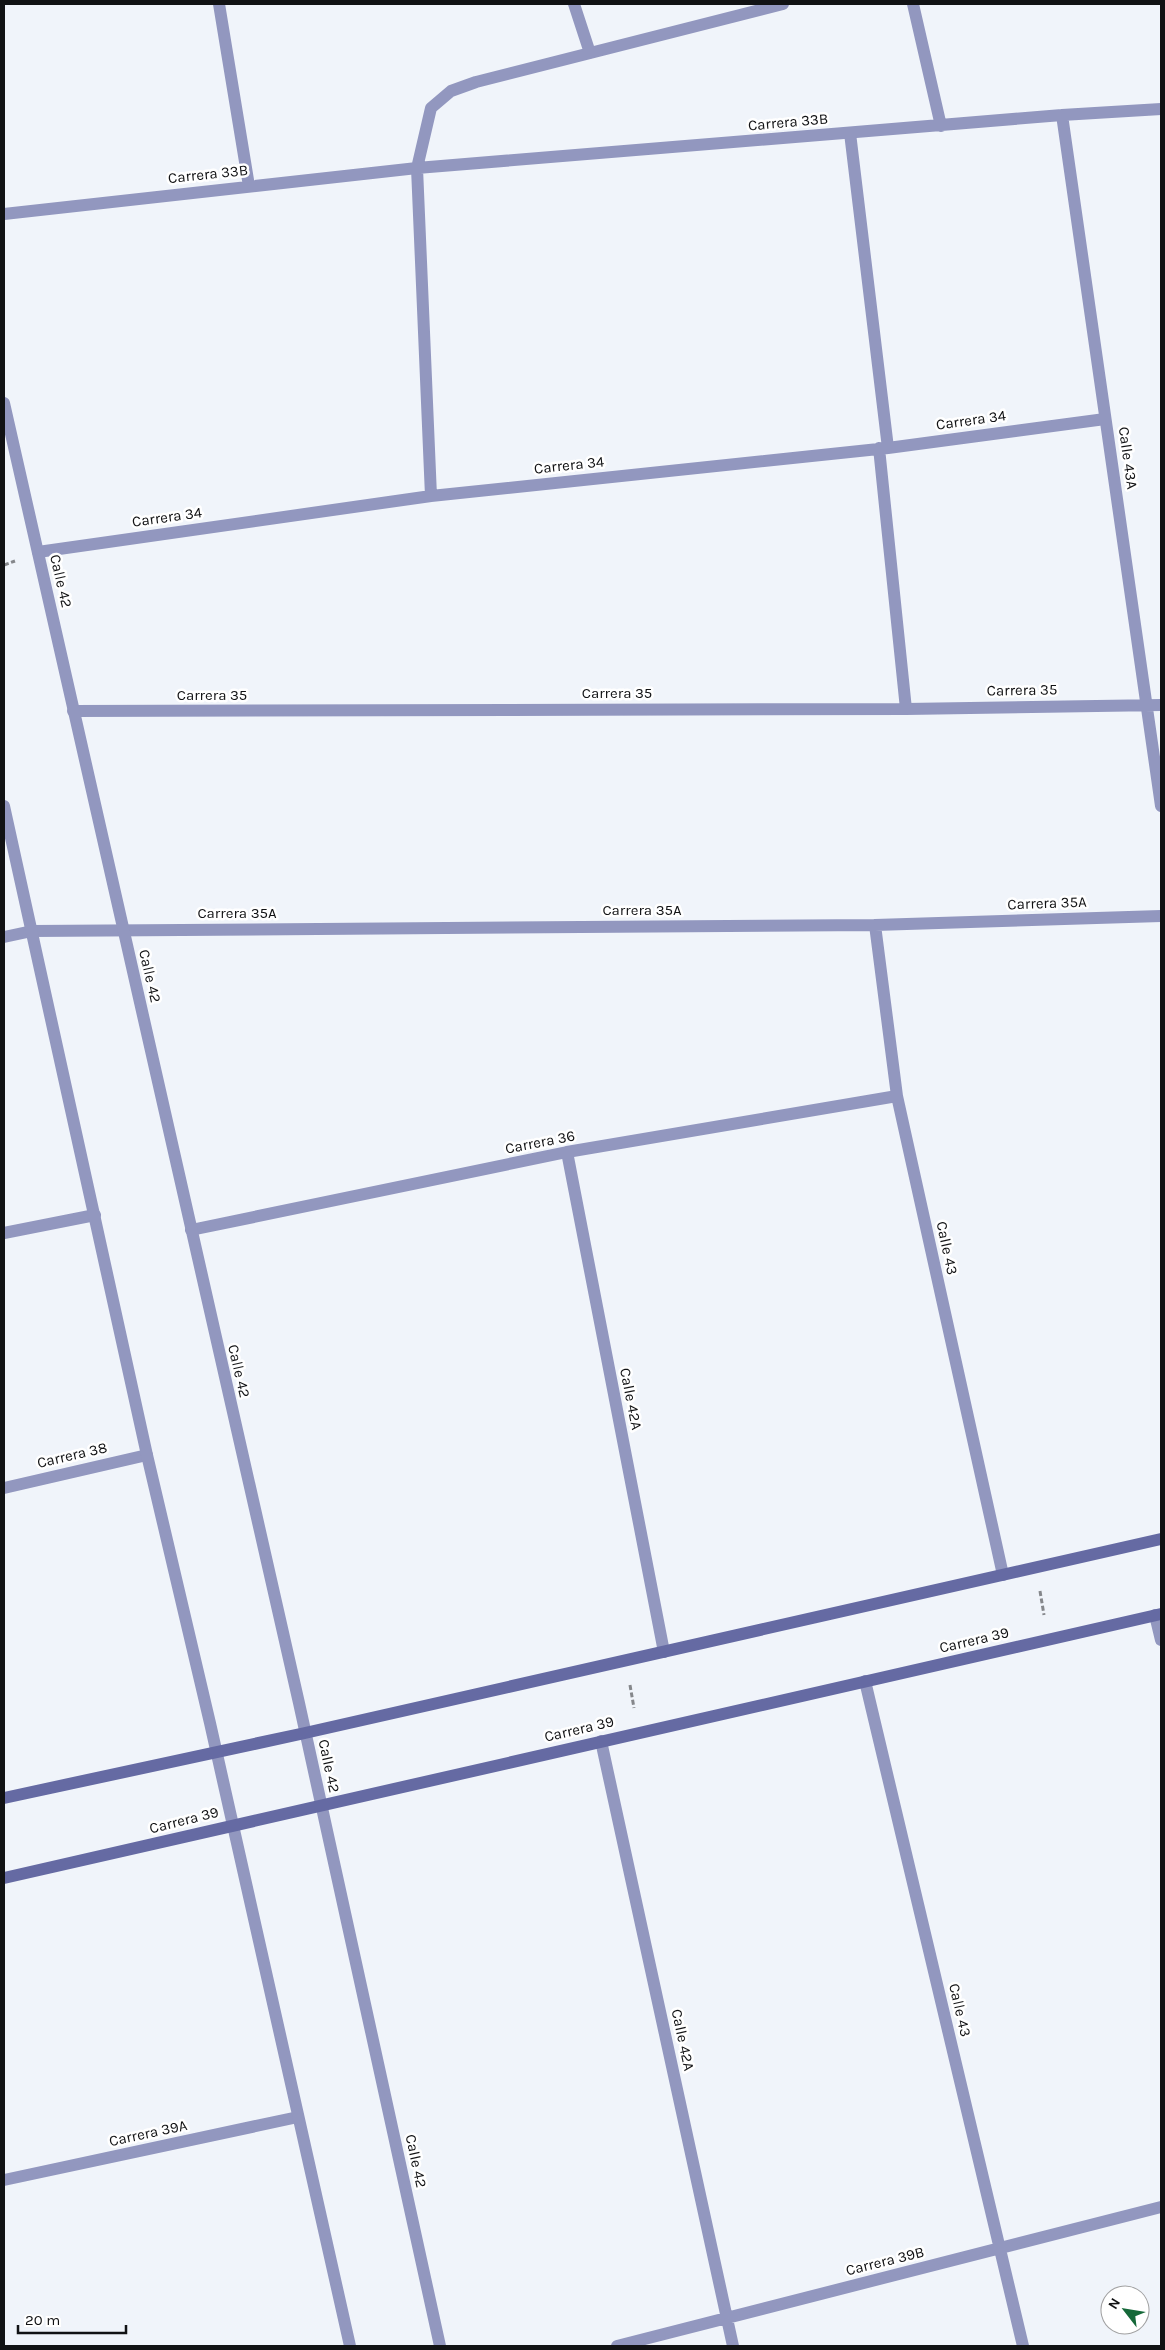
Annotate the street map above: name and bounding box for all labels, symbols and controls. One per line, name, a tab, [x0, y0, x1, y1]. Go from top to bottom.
street label: Carrera 33B	[747, 110, 829, 134]
street label: Carrera 33B	[167, 161, 249, 187]
street label: Carrera 34	[935, 406, 1008, 434]
street label: Calle 43A	[1115, 426, 1141, 491]
street label: Carrera 34	[533, 452, 606, 478]
street label: Carrera 34	[131, 503, 204, 531]
street label: Calle 42	[46, 553, 76, 609]
street label: Carrera 35	[987, 680, 1057, 700]
street label: Carrera 35	[582, 684, 652, 702]
street label: Carrera 35	[177, 686, 247, 704]
street label: Carrera 35A	[1007, 893, 1087, 913]
street label: Carrera 35A	[602, 901, 682, 919]
street label: Carrera 35A	[197, 904, 277, 922]
street label: Calle 42	[135, 948, 165, 1004]
street label: Carrera 36	[504, 1126, 576, 1158]
street label: Calle 43	[933, 1220, 961, 1276]
street label: Calle 42	[224, 1343, 254, 1399]
street label: Calle 42A	[616, 1366, 646, 1432]
street label: Carrera 38	[35, 1438, 109, 1472]
street label: Carrera 39	[937, 1623, 1011, 1657]
street label: Carrera 39	[542, 1712, 616, 1746]
street label: Calle 42	[315, 1738, 343, 1794]
street label: Carrera 39	[147, 1803, 221, 1837]
street label: Calle 43	[945, 1981, 975, 2039]
street label: Calle 42A	[668, 2007, 698, 2073]
street label: Carrera 39A	[107, 2116, 189, 2150]
street label: Calle 42	[402, 2133, 430, 2189]
street label: Carrera 39B	[844, 2243, 926, 2279]
north arrow	[1100, 2285, 1150, 2335]
text: N	[1104, 2295, 1124, 2312]
scale bar	[18, 2302, 125, 2334]
text: 20 m	[25, 2311, 60, 2329]

